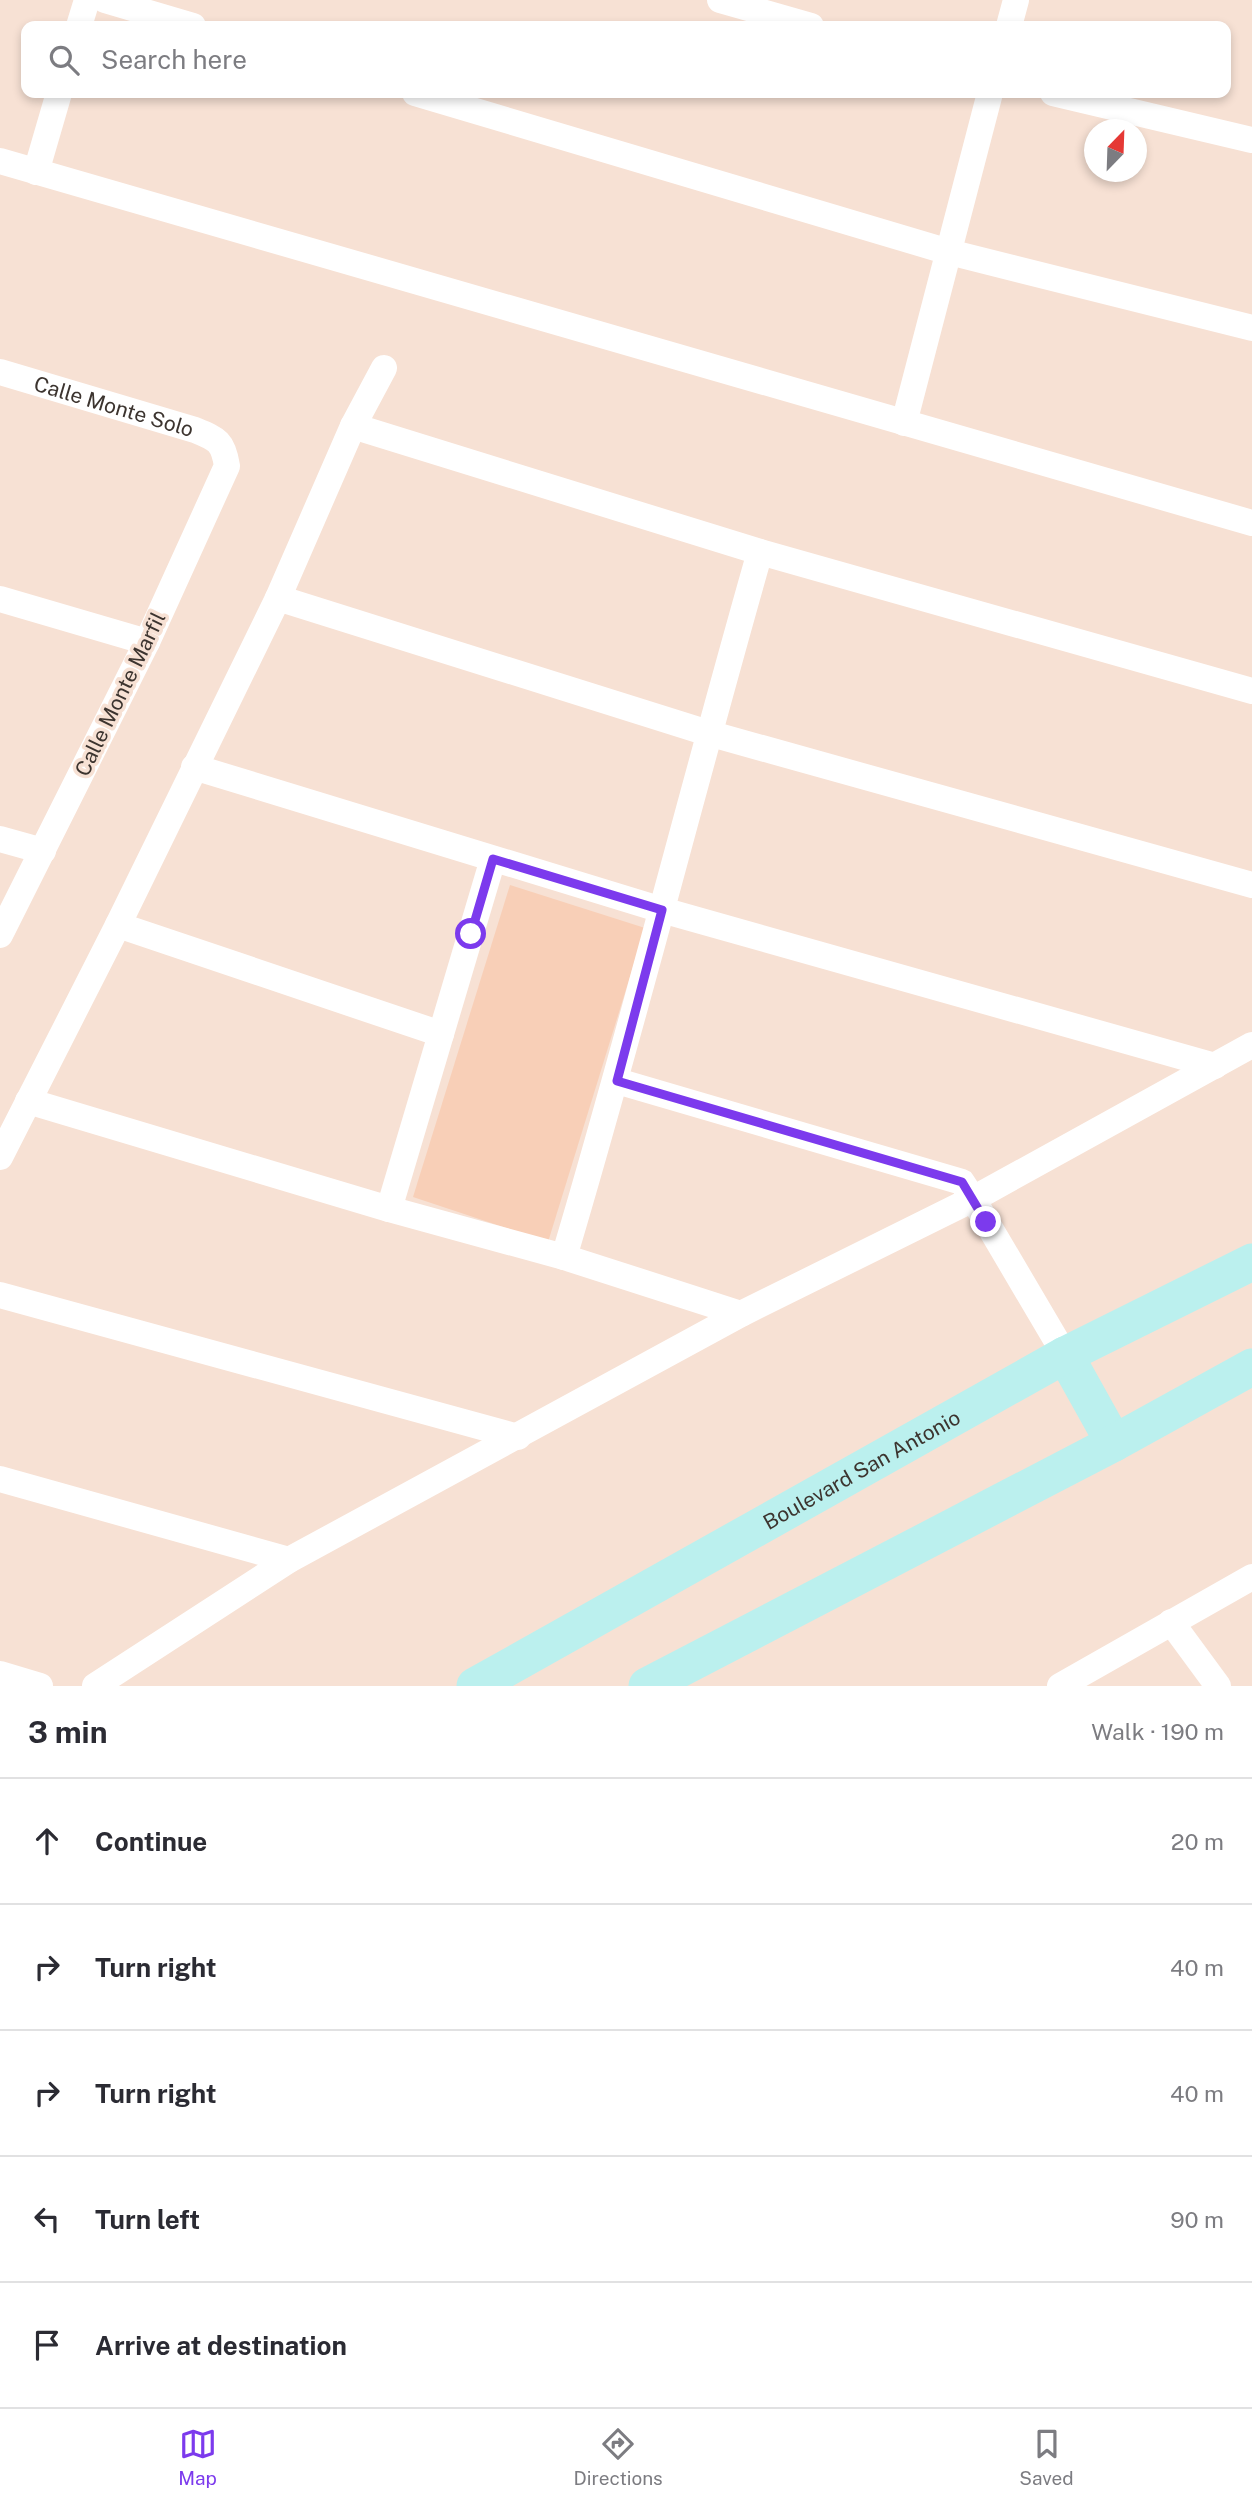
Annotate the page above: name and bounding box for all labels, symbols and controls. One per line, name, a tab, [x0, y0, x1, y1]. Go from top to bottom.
search box	[21, 21, 1231, 98]
icon: search	[45, 41, 83, 79]
text: Search here	[101, 44, 247, 75]
north arrow	[1084, 119, 1147, 182]
street label: Calle Monte Solo	[31, 370, 197, 441]
street label: Calle Monte Marfil	[69, 608, 171, 780]
route start	[455, 918, 486, 949]
route end	[970, 1206, 1001, 1237]
street label: Boulevard San Antonio	[758, 1404, 964, 1534]
text: 3 min	[28, 1714, 107, 1750]
text: Walk · 190 m	[1091, 1718, 1224, 1745]
icon: ahead	[28, 1822, 66, 1860]
text: Continue	[95, 1826, 207, 1857]
text: 20 m	[1171, 1828, 1224, 1855]
icon: right	[28, 1948, 66, 1986]
text: Turn right	[95, 1952, 217, 1983]
text: 40 m	[1170, 1954, 1224, 1981]
icon: right	[28, 2074, 66, 2112]
text: Turn right	[95, 2078, 217, 2109]
text: 40 m	[1170, 2080, 1224, 2107]
icon: left	[28, 2200, 66, 2238]
text: Turn left	[95, 2204, 200, 2235]
text: 90 m	[1170, 2206, 1224, 2233]
icon: arrive	[28, 2326, 66, 2364]
text: Arrive at destination	[95, 2330, 347, 2361]
tab: Map	[178, 2425, 217, 2489]
tab: Directions	[573, 2425, 663, 2489]
tab: Saved	[1019, 2425, 1074, 2489]

